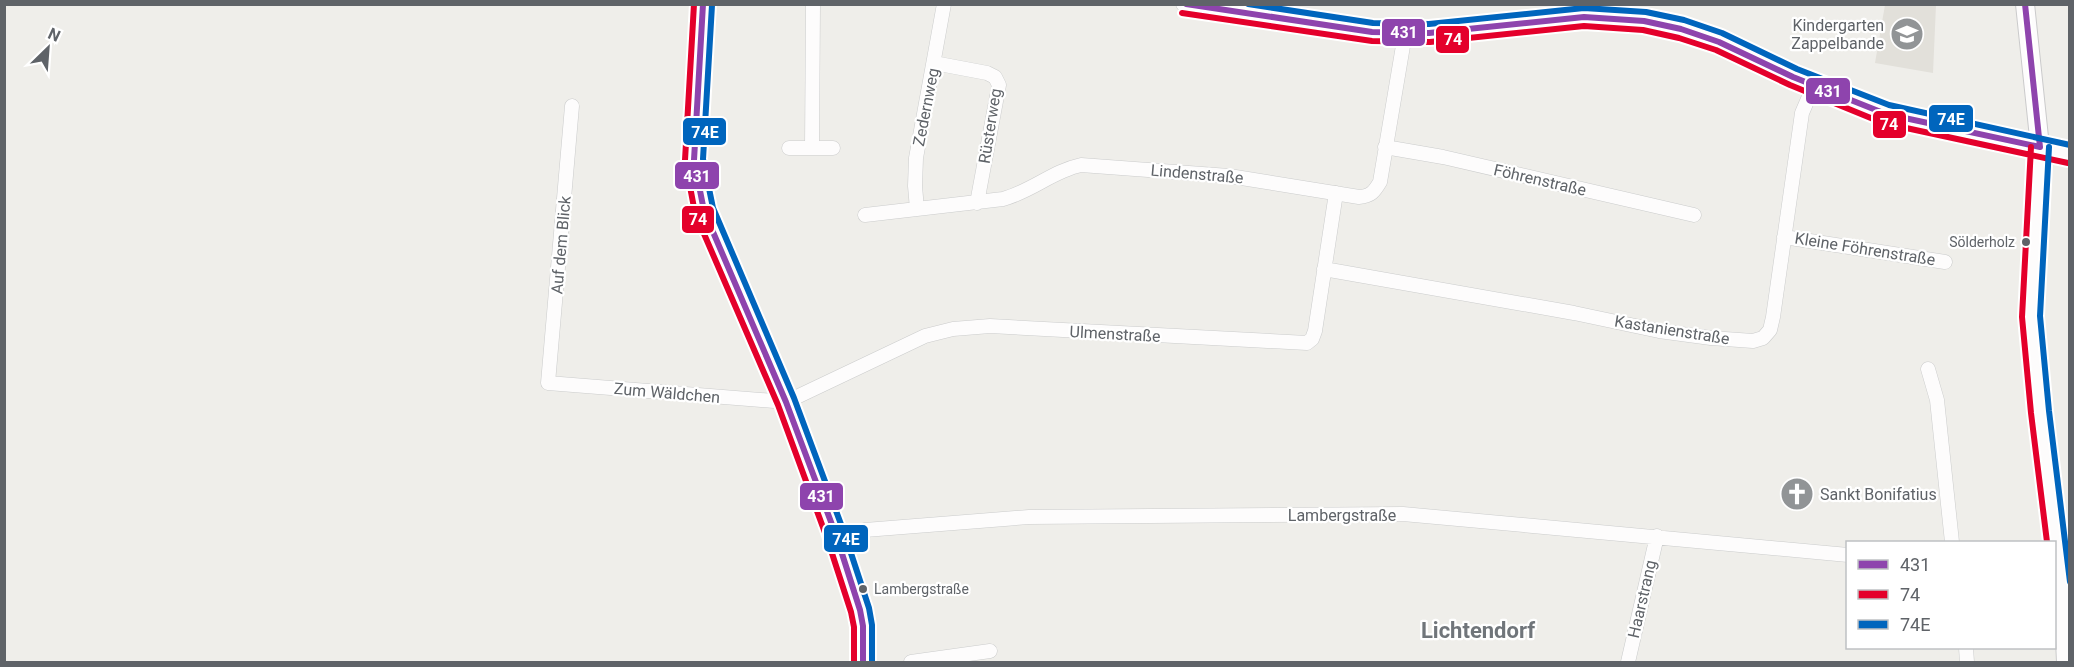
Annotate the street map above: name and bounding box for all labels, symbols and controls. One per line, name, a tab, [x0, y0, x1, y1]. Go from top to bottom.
place label: Kindergarten Zappelbande	[1791, 16, 1884, 53]
school or university icon: Kindergarten Zappelbande	[1889, 16, 1925, 52]
north arrow	[18, 18, 78, 78]
line badge: 431	[1381, 18, 1426, 47]
text: 431	[1390, 23, 1418, 42]
text: N	[45, 24, 63, 46]
line badge: 74	[1435, 25, 1470, 54]
text: 74	[1444, 30, 1462, 49]
street label: Zedernweg	[909, 66, 943, 148]
line badge: 431	[1805, 77, 1851, 105]
text: 431	[1814, 82, 1842, 101]
street label: Rüsterweg	[975, 87, 1005, 165]
line badge: 74E	[1928, 104, 1974, 133]
line badge: 74	[1872, 110, 1907, 139]
text: 74E	[1937, 110, 1965, 129]
text: 74	[1880, 115, 1898, 134]
line badge: 74E	[682, 117, 727, 146]
text: 74E	[691, 123, 719, 142]
street label: Lindenstraße	[1150, 160, 1244, 188]
street label: Föhrenstraße	[1492, 160, 1588, 200]
line badge: 431	[674, 161, 720, 190]
text: 431	[683, 167, 711, 186]
street label: Auf dem Blick	[547, 194, 575, 295]
line badge: 74	[681, 205, 715, 234]
text: 74	[689, 210, 707, 229]
street label: Kleine Föhrenstraße	[1793, 229, 1937, 269]
place label: Sölderholz	[1949, 234, 2015, 250]
marker: Sölderholz	[2020, 236, 2032, 248]
street label: Kastanienstraße	[1613, 312, 1731, 348]
street label: Ulmenstraße	[1069, 322, 1161, 346]
street label: Zum Wäldchen	[613, 379, 721, 407]
church icon: Sankt Bonifatius	[1779, 476, 1815, 512]
line badge: 431	[799, 482, 844, 511]
place label: Sankt Bonifatius	[1820, 485, 1937, 504]
text: 431	[807, 487, 835, 506]
street label: Lambergstraße	[1288, 506, 1396, 525]
line badge: 74E	[823, 524, 869, 553]
text: 74E	[832, 530, 860, 549]
legend	[1846, 541, 2056, 649]
text: 431	[1900, 554, 1930, 575]
street label: Haarstrang	[1624, 558, 1660, 640]
place label: Lambergstraße	[874, 581, 969, 597]
marker: Lambergstraße	[857, 583, 869, 595]
text: 74	[1900, 584, 1920, 605]
text: 74E	[1900, 614, 1930, 635]
district label: Lichtendorf	[1421, 618, 1535, 643]

